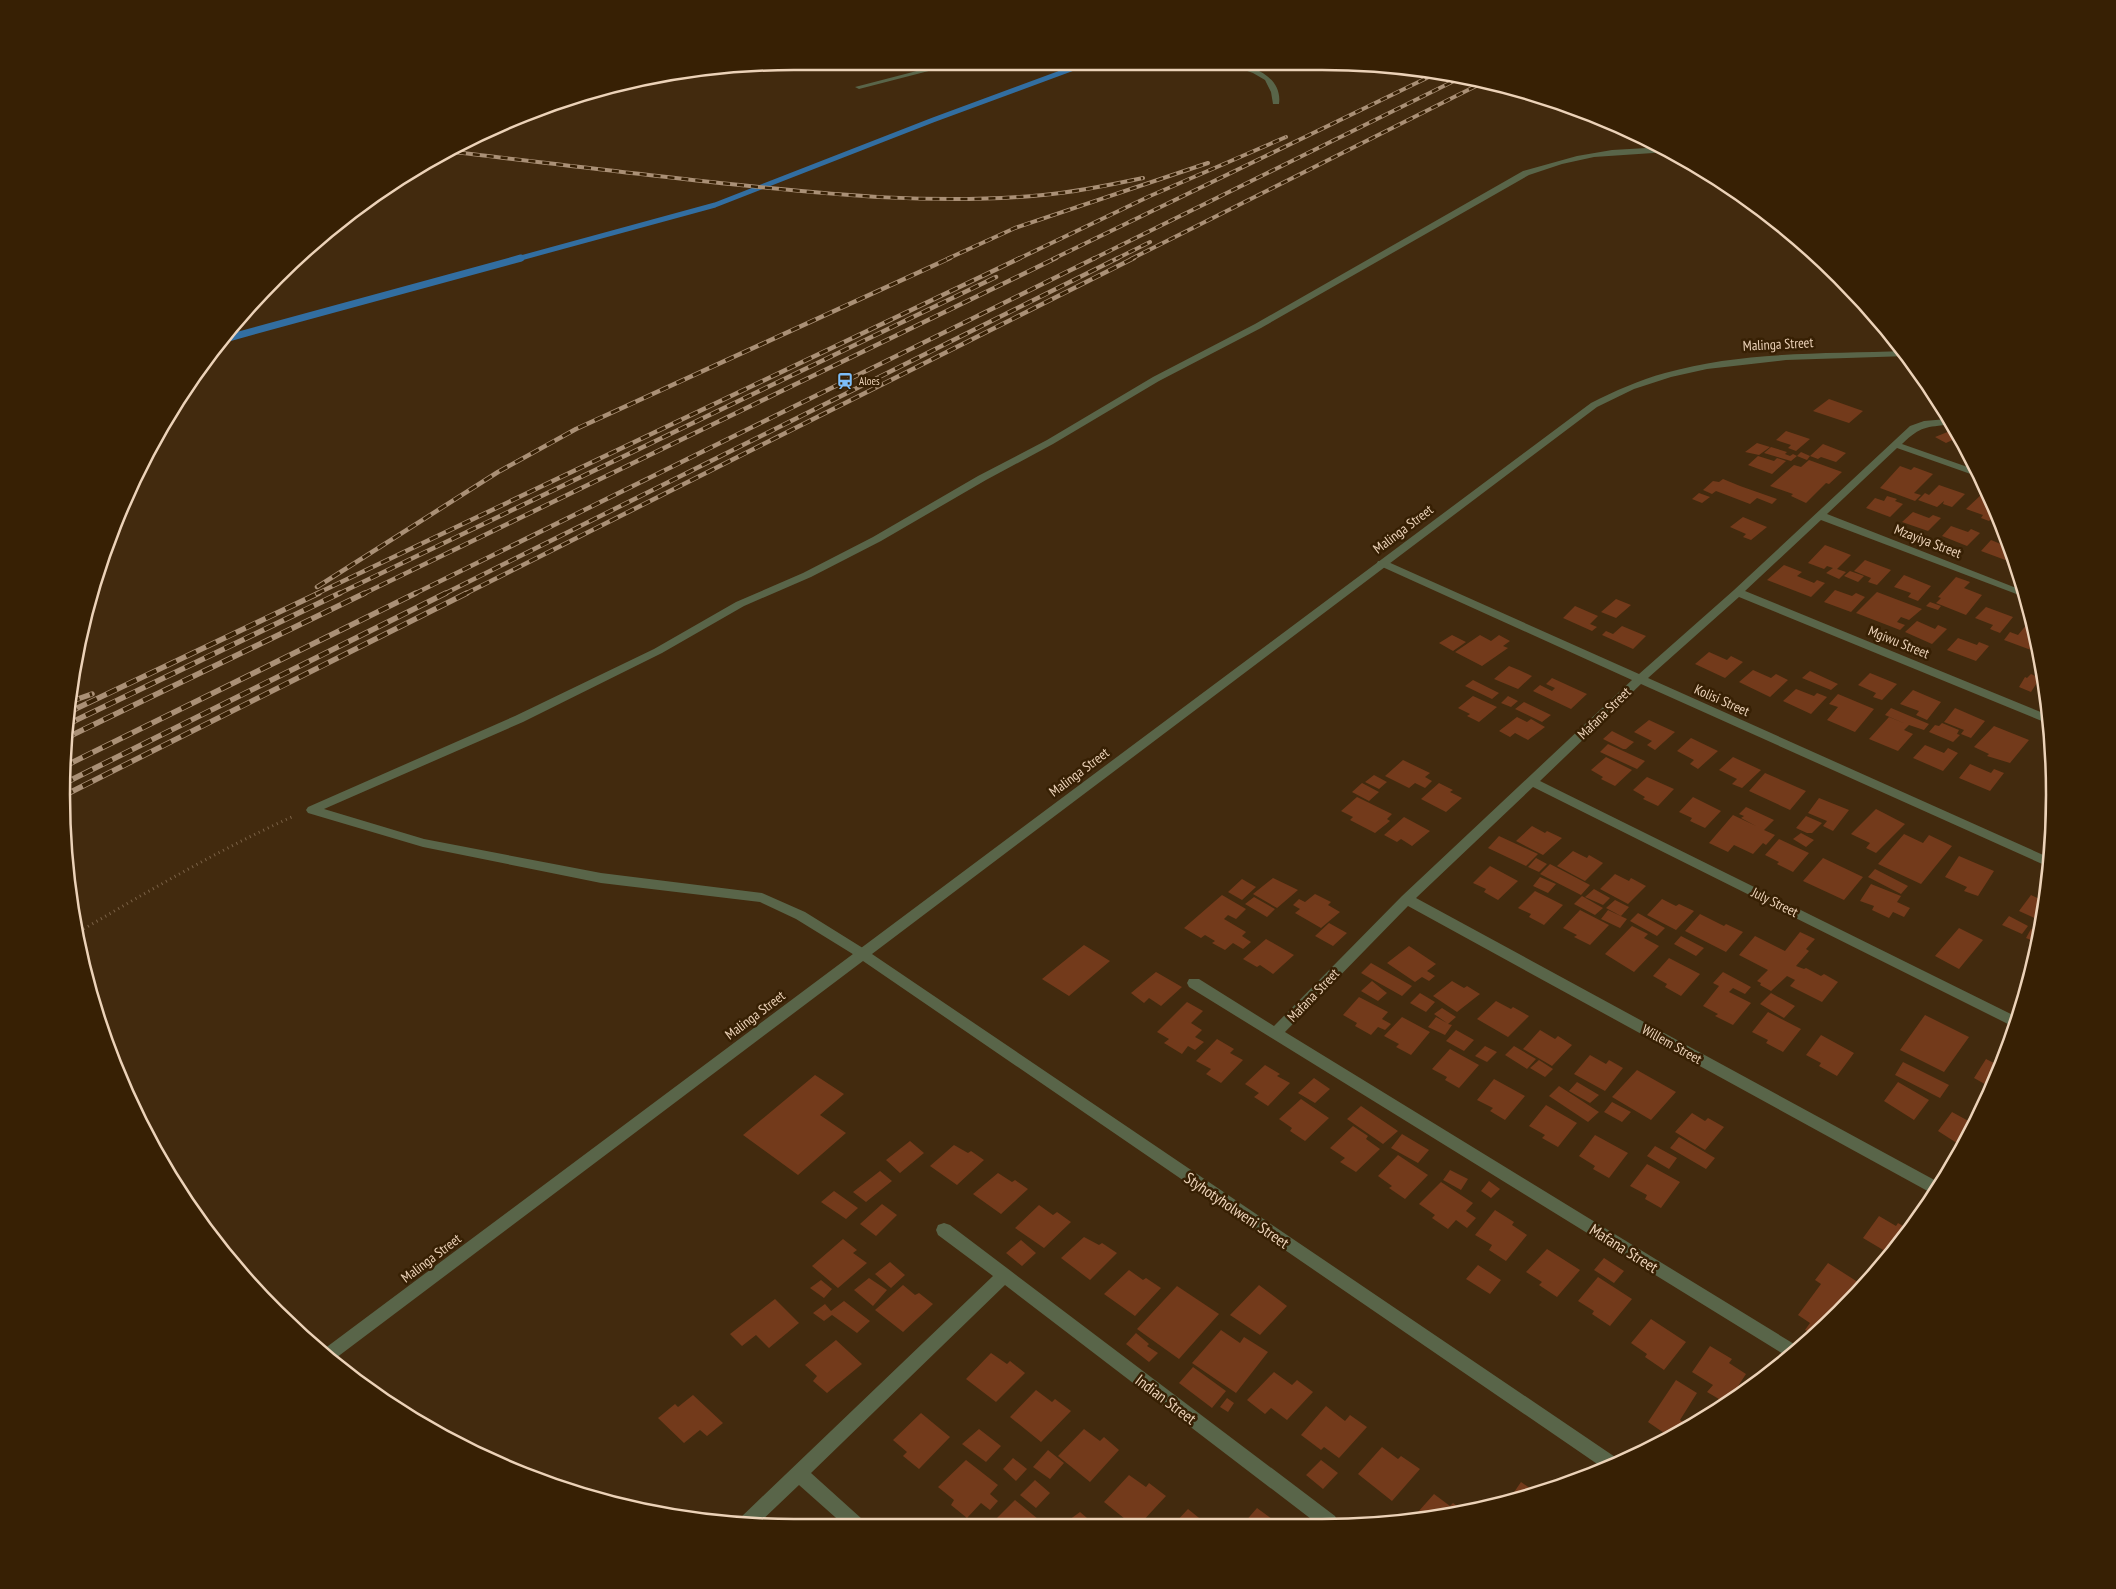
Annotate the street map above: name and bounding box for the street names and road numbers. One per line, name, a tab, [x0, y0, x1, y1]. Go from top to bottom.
street label: Malinga Street	[1742, 333, 1814, 355]
street label: Malinga Street	[1369, 500, 1437, 557]
street label: Mzayiya Street	[1892, 520, 1964, 562]
street label: Mgiwu Street	[1866, 622, 1932, 662]
street label: Kolisi Street	[1692, 680, 1752, 720]
street label: Mafana Street	[1573, 683, 1635, 743]
street label: Malinga Street	[1045, 743, 1113, 800]
street label: July Street	[1748, 883, 1801, 921]
street label: Mafana Street	[1283, 964, 1343, 1026]
street label: Malinga Street	[721, 986, 789, 1043]
street label: Willem Street	[1639, 1020, 1705, 1068]
street label: Styhotyholweni Street	[1181, 1168, 1294, 1253]
street label: Mafana Street	[1586, 1219, 1662, 1277]
street label: Malinga Street	[397, 1229, 465, 1286]
street label: Indian Street	[1132, 1370, 1201, 1429]

